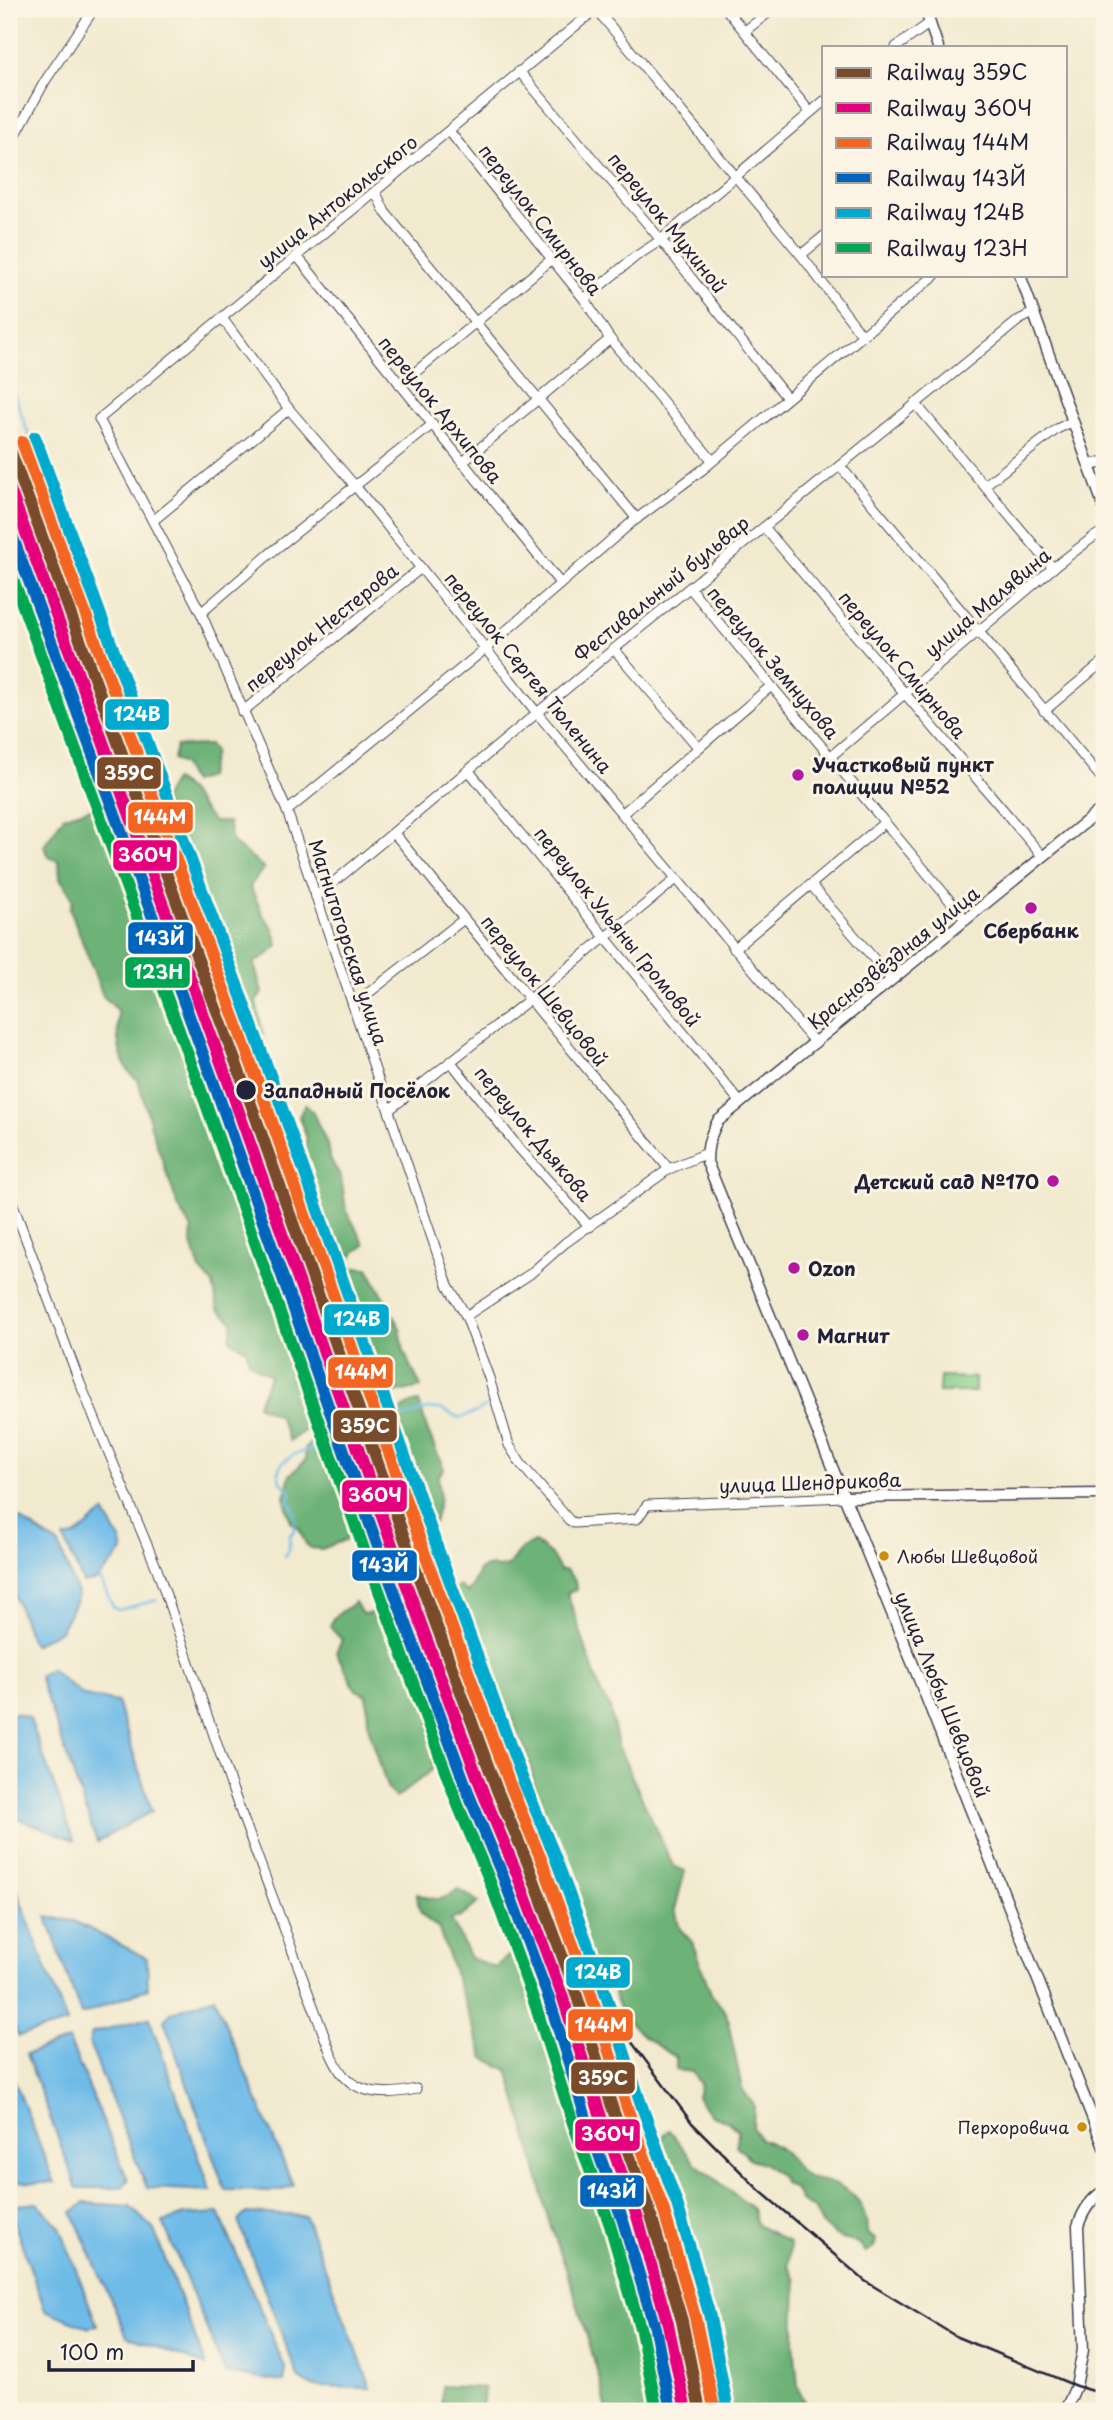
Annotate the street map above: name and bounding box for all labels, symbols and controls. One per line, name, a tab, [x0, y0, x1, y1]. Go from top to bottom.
legend	[822, 46, 1068, 276]
text: Railway 359С	[886, 55, 1028, 87]
text: Railway 360Ч	[886, 91, 1032, 123]
text: Railway 144М	[886, 125, 1029, 157]
street label: улица Антокольского	[251, 127, 423, 275]
street label: переулок Смирнова	[473, 137, 609, 301]
street label: переулок Мухиной	[602, 145, 734, 299]
text: Railway 143Й	[886, 161, 1026, 193]
text: Railway 124В	[886, 195, 1025, 227]
text: Railway 123Н	[886, 231, 1028, 263]
street label: переулок Архипова	[373, 329, 510, 489]
street label: Фестивальный бульвар	[567, 508, 755, 668]
street label: улица Малявина	[918, 541, 1056, 663]
street label: переулок Нестерова	[238, 556, 404, 698]
street label: переулок Сергея Тюленина	[439, 565, 619, 779]
street label: переулок Земнухова	[701, 579, 847, 745]
street label: переулок Смирнова	[833, 584, 974, 744]
line badge: 124В	[104, 698, 170, 731]
text: 124В	[113, 699, 161, 727]
place label: Участковый пункт полиции №52	[812, 750, 995, 800]
line badge: 359С	[96, 756, 162, 790]
text: 359С	[104, 758, 154, 786]
marker: Участковый пункт полиции №52	[790, 767, 806, 783]
line badge: 144М	[127, 801, 194, 834]
text: 144М	[134, 802, 186, 830]
street label: переулок Ульяны Громовой	[528, 820, 708, 1032]
street label: Магнитогорская улица	[302, 835, 396, 1049]
line badge: 360Ч	[112, 839, 178, 872]
text: 360Ч	[118, 840, 172, 868]
street label: Краснозвёздная улица	[801, 879, 985, 1035]
marker: Сбербанк	[1023, 900, 1039, 916]
street label: переулок Шевцовой	[475, 908, 615, 1072]
place label: Сбербанк	[983, 916, 1080, 944]
line badge: 143Й	[127, 921, 194, 955]
text: 143Й	[135, 923, 185, 951]
line badge: 123Н	[124, 956, 191, 989]
text: 123Н	[133, 957, 183, 985]
street label: переулок Дьякова	[469, 1059, 599, 1207]
place label: Западный Посёлок	[263, 1076, 451, 1104]
marker: Западный Посёлок	[234, 1078, 258, 1102]
place label: Детский сад №170	[854, 1167, 1039, 1195]
marker: Детский сад №170	[1045, 1173, 1061, 1189]
place label: Ozon	[808, 1254, 856, 1282]
marker: Ozon	[786, 1260, 802, 1276]
line badge: 124В	[323, 1303, 390, 1336]
text: 124В	[333, 1304, 381, 1332]
place label: Магнит	[817, 1321, 890, 1349]
marker: Магнит	[795, 1327, 811, 1343]
line badge: 144М	[327, 1356, 394, 1389]
text: 144М	[335, 1357, 387, 1385]
line badge: 359С	[332, 1409, 398, 1443]
text: 359С	[340, 1411, 390, 1439]
street label: улица Шендрикова	[718, 1465, 902, 1499]
line badge: 360Ч	[341, 1479, 408, 1513]
text: 360Ч	[348, 1480, 402, 1508]
place label: Любы Шевцовой	[897, 1543, 1038, 1569]
line badge: 143Й	[351, 1549, 418, 1582]
marker: Любы Шевцовой	[877, 1549, 891, 1563]
text: 143Й	[359, 1550, 409, 1578]
street label: улица Любы Шевцовой	[889, 1587, 997, 1801]
line badge: 124В	[565, 1956, 631, 1989]
text: 124В	[574, 1957, 622, 1985]
line badge: 144М	[567, 2008, 634, 2042]
text: 144М	[575, 2010, 627, 2038]
line badge: 359С	[570, 2061, 636, 2095]
text: 359С	[578, 2063, 628, 2091]
place label: Перхоровича	[958, 2114, 1069, 2140]
line badge: 360Ч	[574, 2118, 641, 2152]
text: 360Ч	[581, 2119, 635, 2147]
marker: Перхоровича	[1075, 2120, 1089, 2134]
line badge: 143Й	[579, 2174, 645, 2208]
text: 143Й	[587, 2176, 637, 2204]
scale bar	[49, 2329, 192, 2373]
text: 100 m	[60, 2335, 124, 2367]

